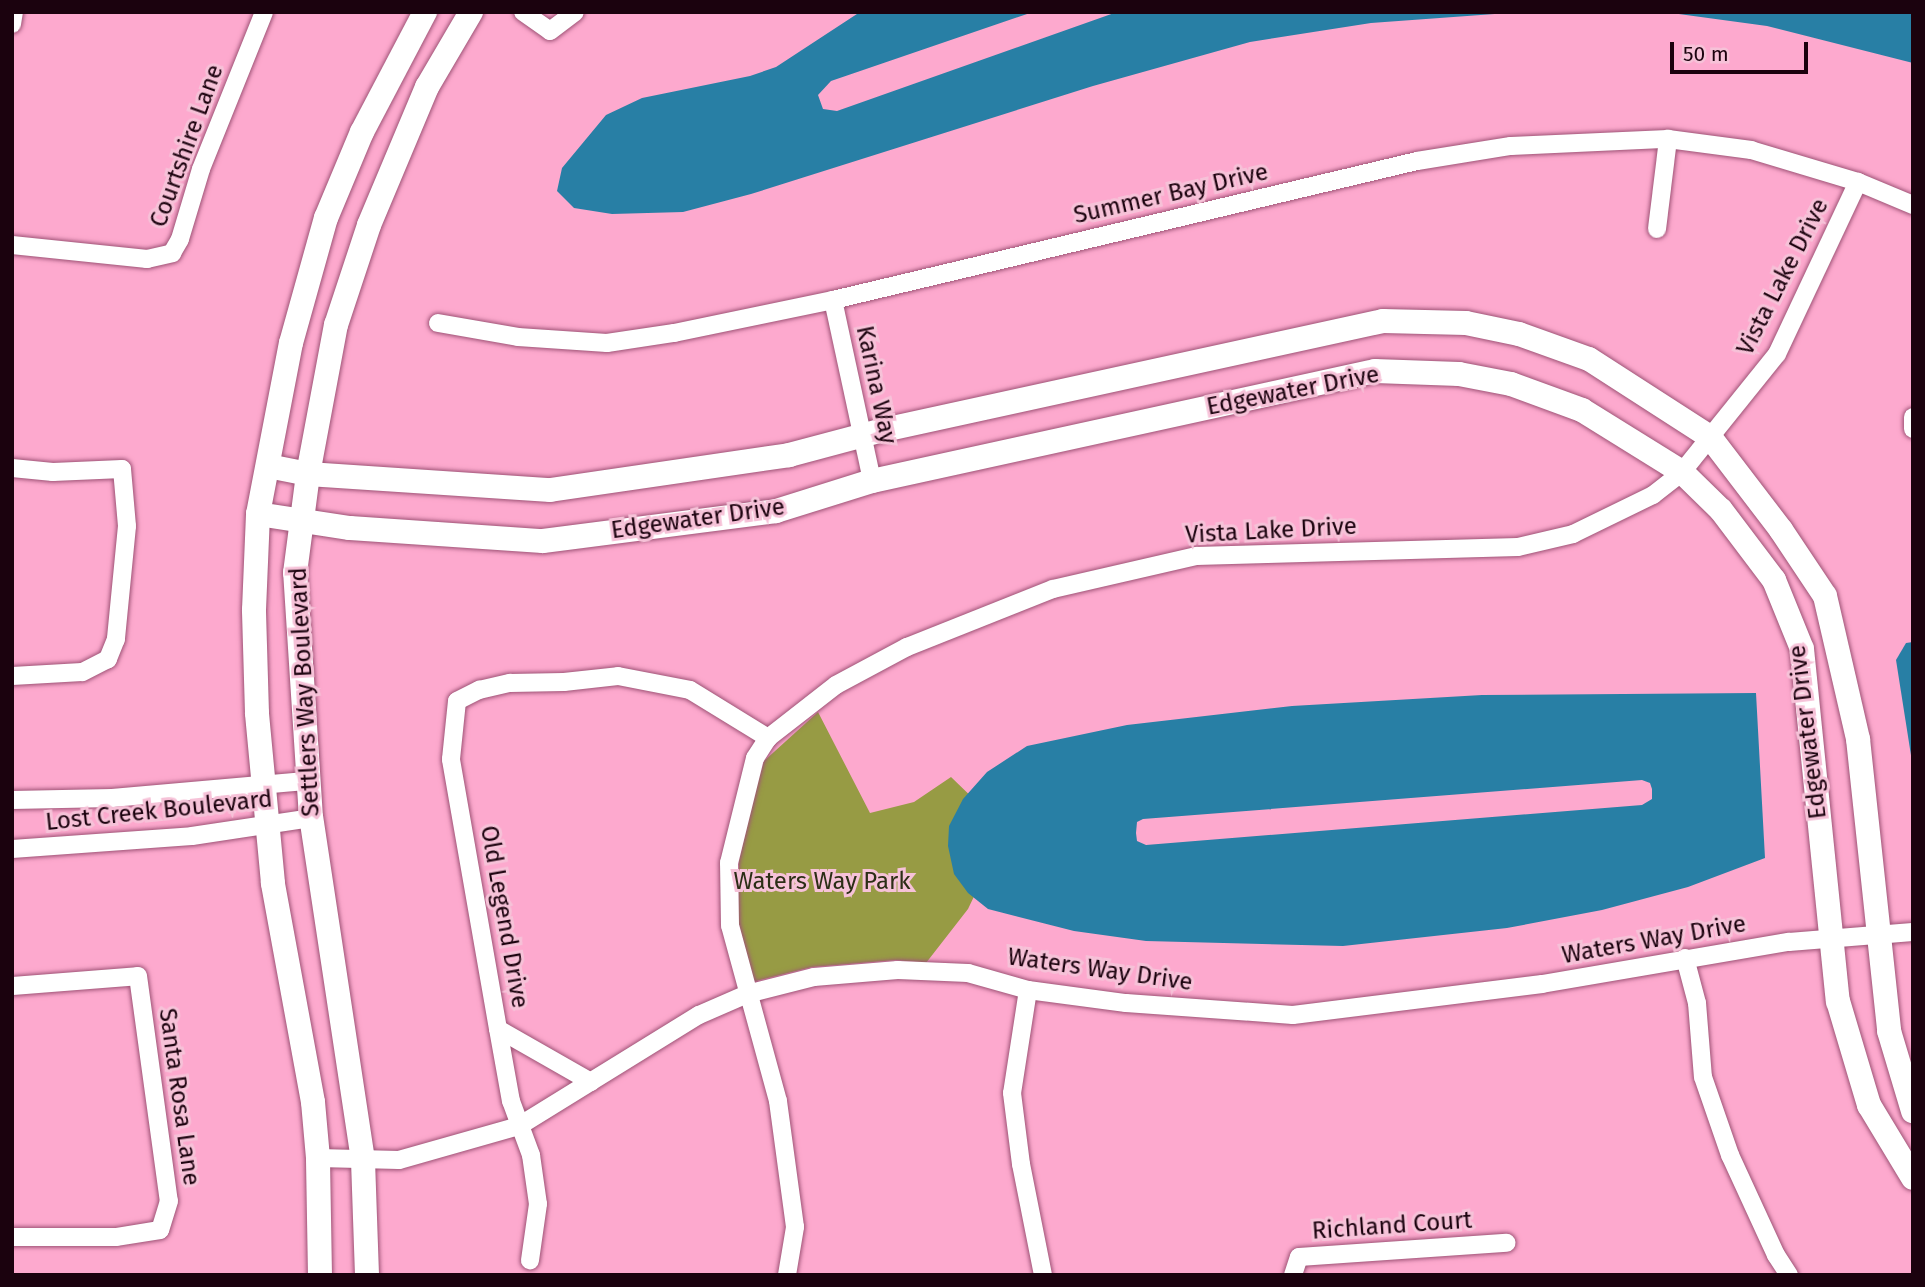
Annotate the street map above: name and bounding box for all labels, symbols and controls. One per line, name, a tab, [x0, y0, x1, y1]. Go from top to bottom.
scale bar	[1673, 28, 1811, 72]
text: 50 m	[1683, 41, 1729, 67]
street label: Courtshire Lane	[144, 61, 230, 231]
street label: Summer Bay Drive	[1071, 158, 1271, 230]
street label: Vista Lake Drive	[1731, 194, 1835, 360]
street label: Karina Way	[849, 323, 903, 447]
street label: Edgewater Drive	[1204, 360, 1382, 422]
street label: Edgewater Drive	[609, 493, 787, 545]
street label: Vista Lake Drive	[1184, 512, 1358, 550]
street label: Settlers Way Boulevard	[284, 567, 326, 817]
street label: Edgewater Drive	[1783, 643, 1833, 821]
street label: Lost Creek Boulevard	[44, 785, 274, 837]
street label: Old Legend Drive	[474, 823, 534, 1011]
park label: Waters Way Park	[733, 868, 911, 896]
street label: Waters Way Drive	[1560, 910, 1748, 970]
street label: Waters Way Drive	[1006, 943, 1194, 997]
street label: Santa Rosa Lane	[152, 1007, 206, 1187]
street label: Richland Court	[1311, 1206, 1473, 1246]

